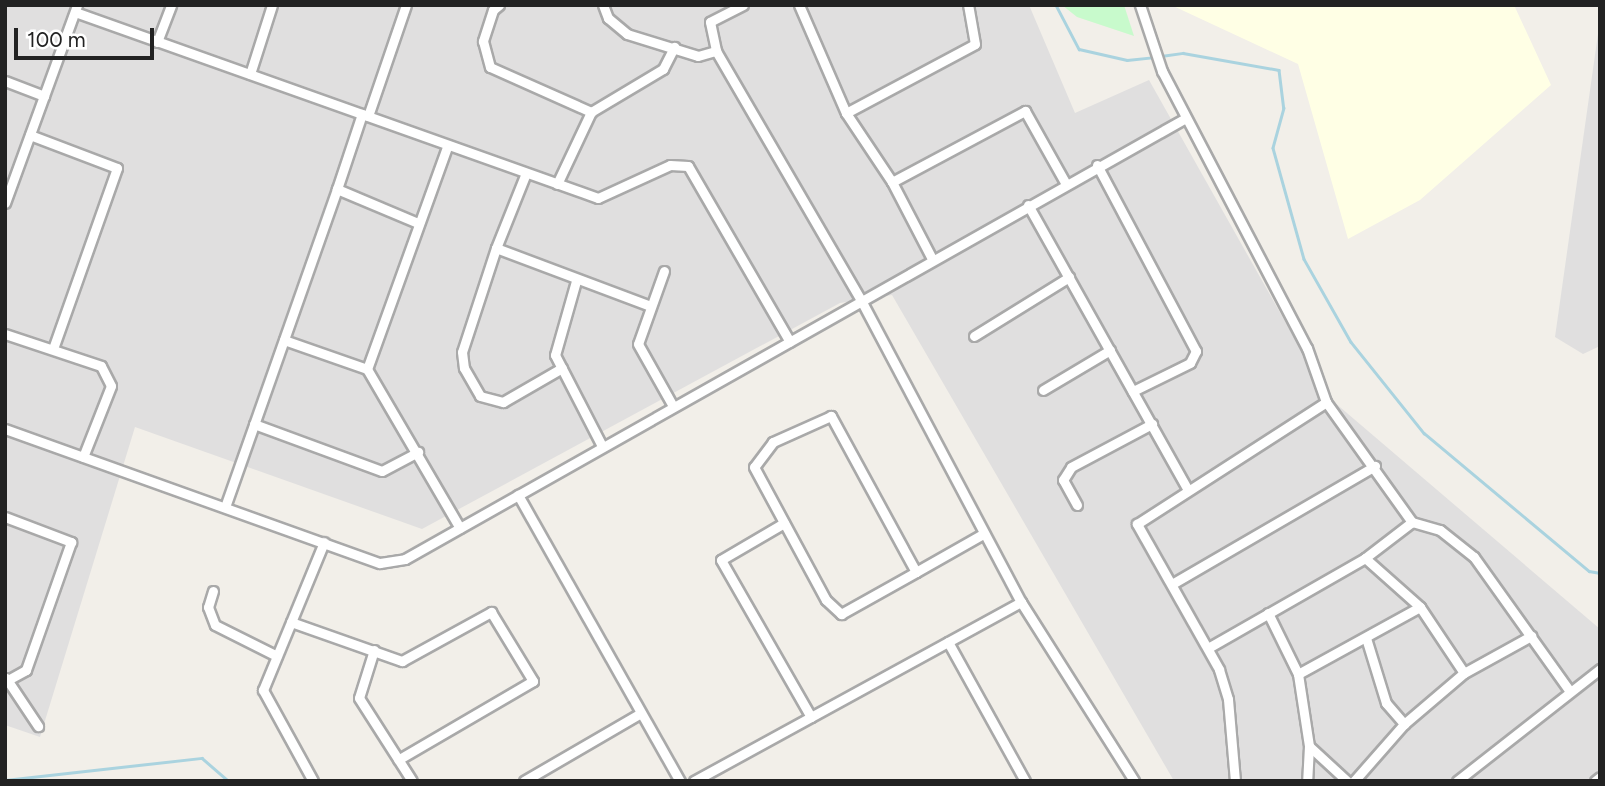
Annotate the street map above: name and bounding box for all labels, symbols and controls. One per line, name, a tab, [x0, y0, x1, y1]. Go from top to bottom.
scale bar	[18, 14, 158, 58]
text: 100 m	[27, 27, 86, 52]

